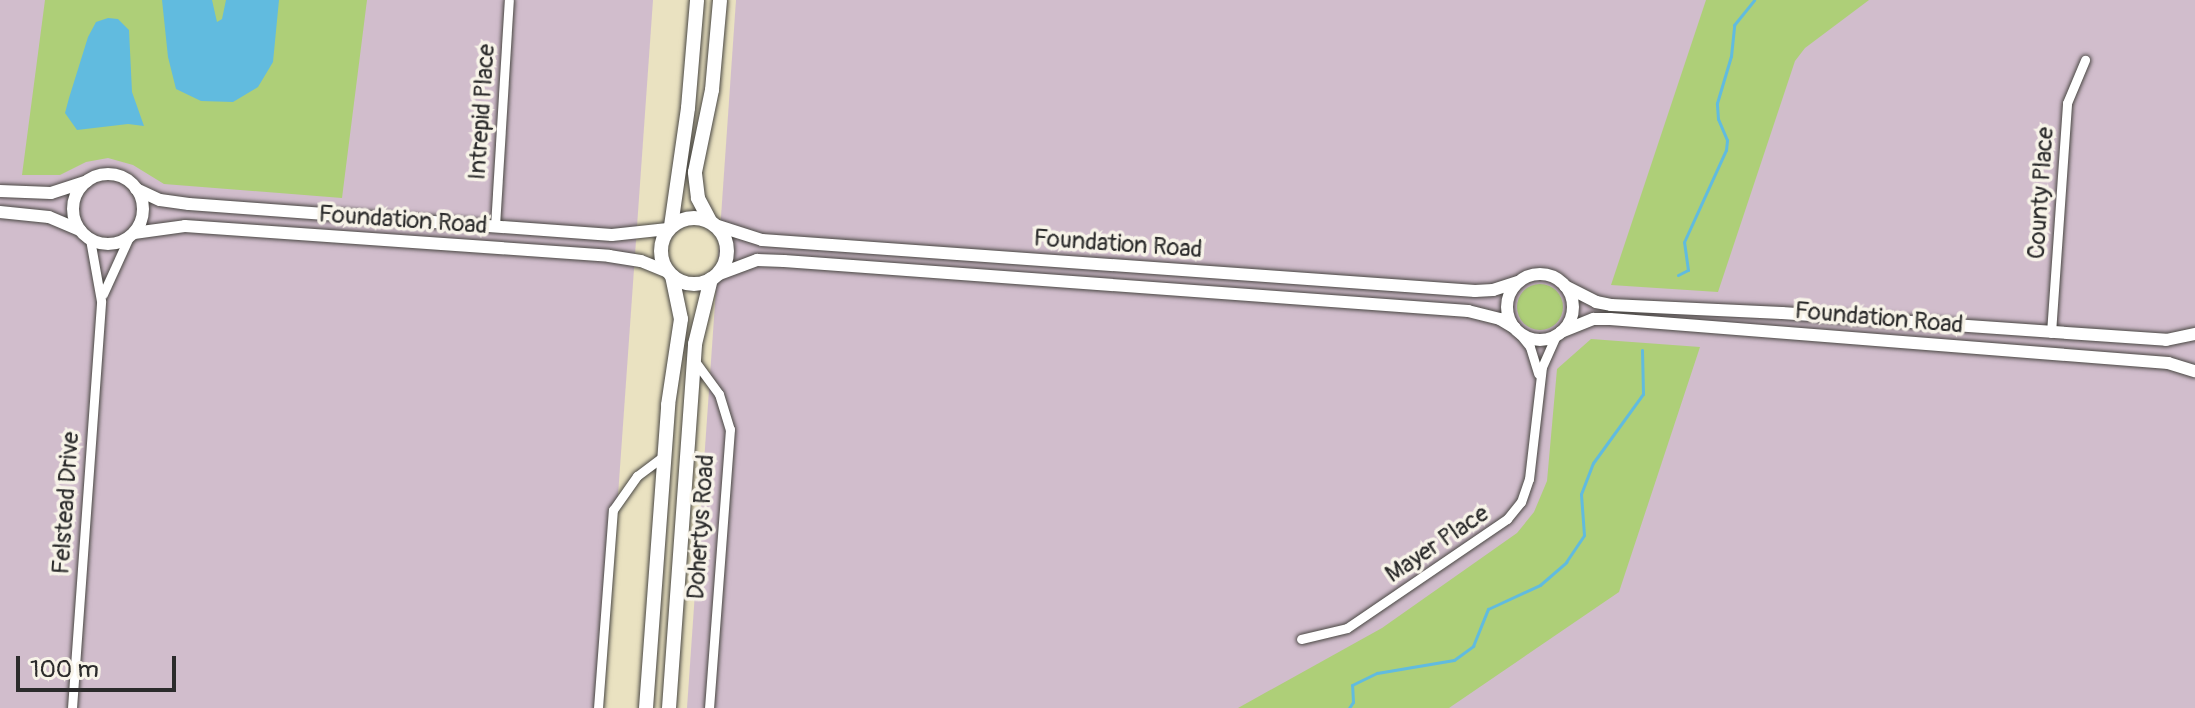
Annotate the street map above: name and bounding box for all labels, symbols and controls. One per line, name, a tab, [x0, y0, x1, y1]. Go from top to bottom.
street label: Intrepid Place	[463, 43, 501, 181]
street label: County Place	[2022, 126, 2060, 260]
street label: Foundation Road	[318, 200, 488, 240]
street label: Foundation Road	[1033, 224, 1203, 264]
street label: Foundation Road	[1794, 296, 1964, 340]
street label: Felstead Drive	[47, 431, 85, 575]
street label: Dohertys Road	[682, 454, 720, 600]
street label: Mayer Place	[1380, 499, 1494, 589]
scale bar	[20, 640, 180, 690]
text: 100 m	[30, 655, 99, 684]

